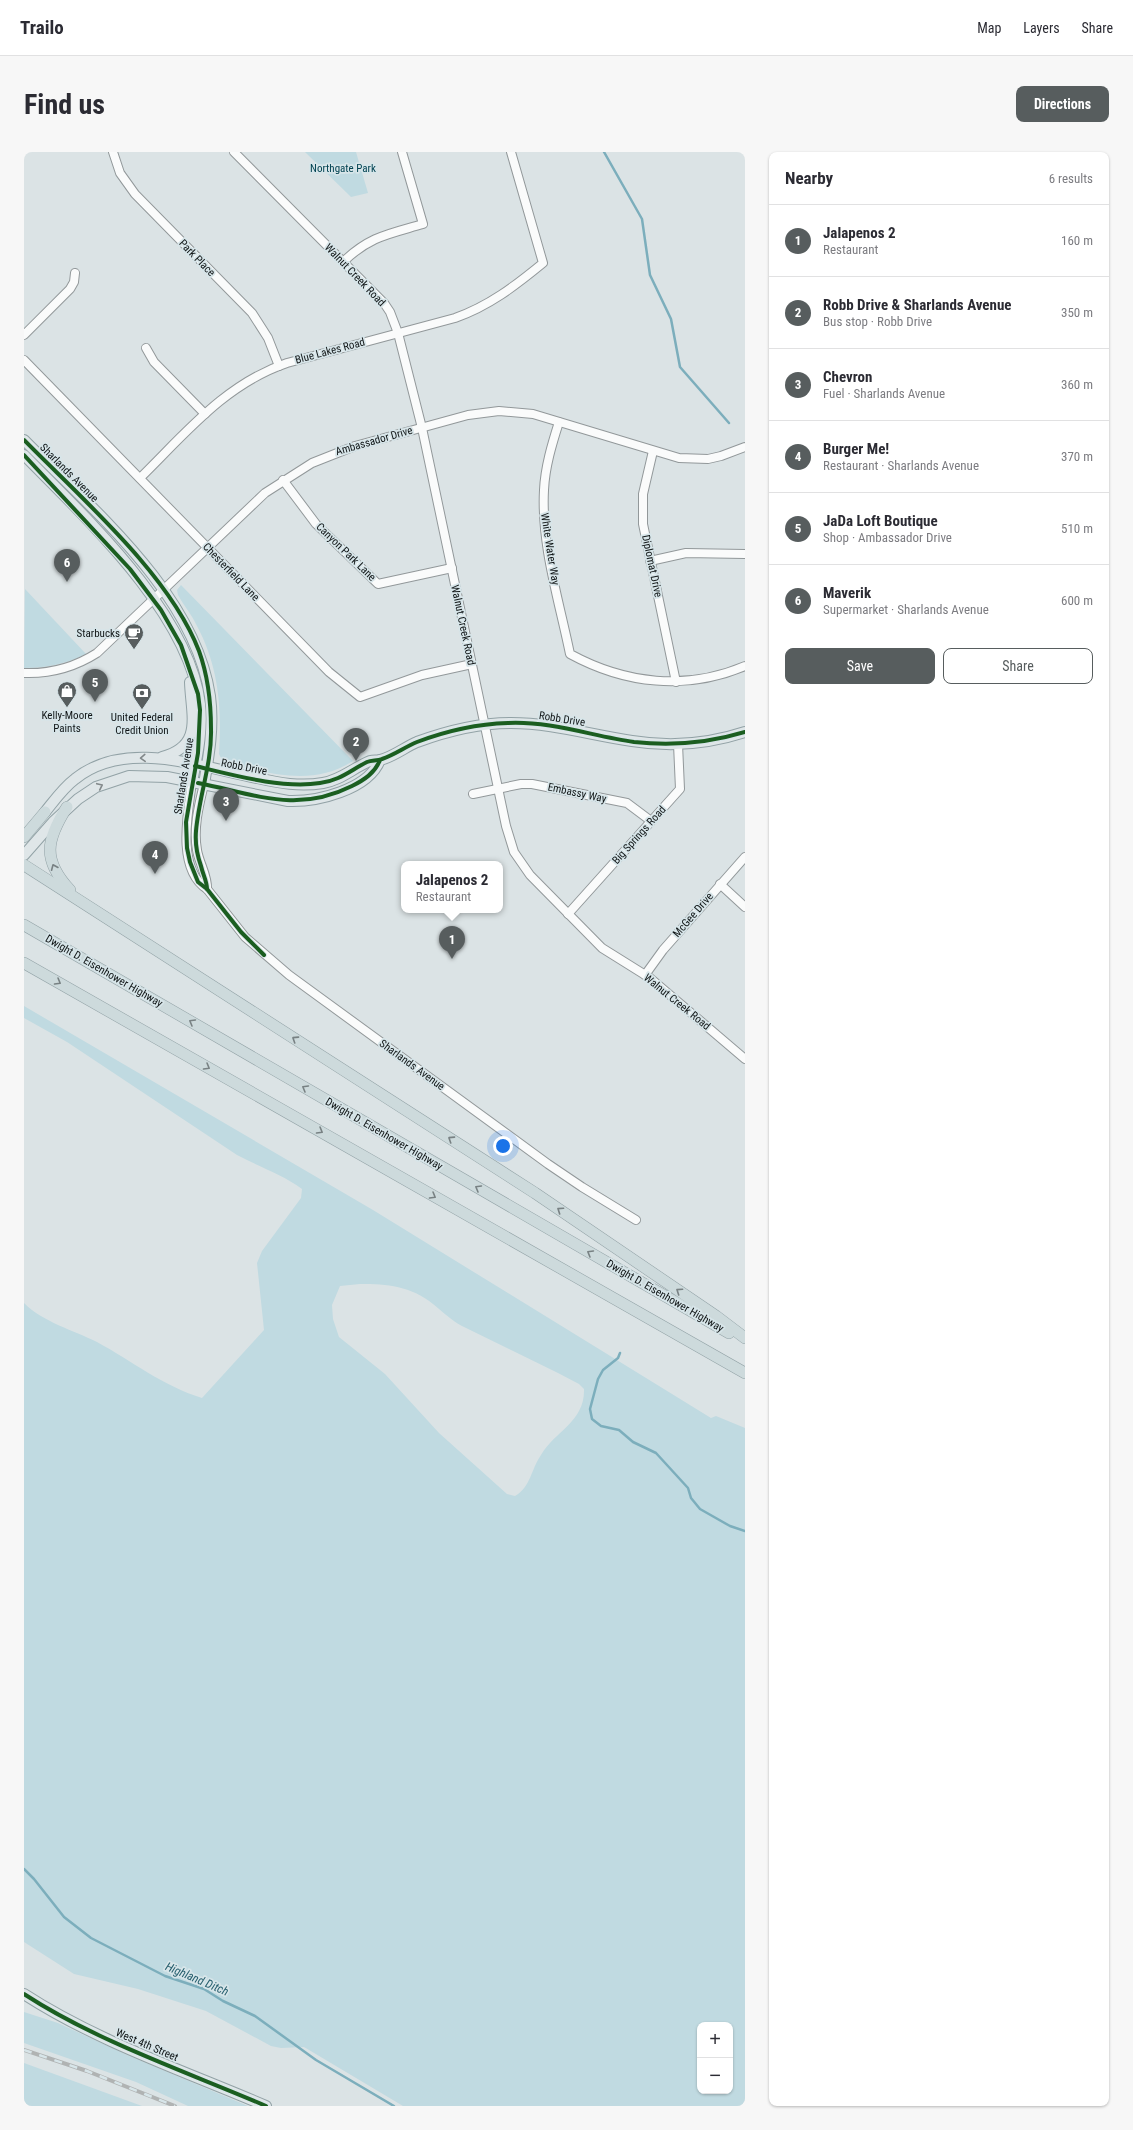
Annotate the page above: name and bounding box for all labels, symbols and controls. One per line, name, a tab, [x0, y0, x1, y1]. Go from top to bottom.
text: Trailo	[20, 16, 64, 39]
text: Map	[977, 20, 1001, 36]
text: Layers	[1023, 20, 1060, 36]
text: Share	[1082, 20, 1113, 36]
button: Directions	[1016, 86, 1109, 122]
text: Find us	[24, 88, 105, 121]
park label: Northgate Park	[310, 162, 376, 175]
text: Nearby	[785, 168, 833, 188]
text: 6 results	[1049, 171, 1093, 186]
text: Jalapenos 2	[823, 224, 896, 242]
text: 1	[795, 233, 801, 248]
text: 160 m	[1061, 233, 1093, 248]
street label: Park Place	[176, 237, 218, 279]
street label: Walnut Creek Road	[322, 241, 388, 309]
text: Restaurant	[823, 242, 878, 257]
text: Robb Drive & Sharlands Avenue	[823, 296, 1011, 314]
text: 2	[795, 305, 801, 320]
text: 350 m	[1061, 305, 1093, 320]
text: Bus stop · Robb Drive	[823, 314, 932, 329]
street label: Blue Lakes Road	[294, 335, 366, 367]
text: Chevron	[823, 368, 872, 386]
text: 3	[795, 377, 801, 392]
text: 360 m	[1061, 377, 1093, 392]
text: Fuel · Sharlands Avenue	[823, 386, 945, 401]
street label: Ambassador Drive	[334, 424, 414, 458]
text: Burger Me!	[823, 440, 889, 458]
street label: Sharlands Avenue	[37, 441, 101, 505]
text: 4	[795, 449, 801, 464]
text: 370 m	[1061, 449, 1093, 464]
text: Restaurant · Sharlands Avenue	[823, 458, 979, 473]
street label: White Water Way	[538, 512, 562, 586]
text: JaDa Loft Boutique	[823, 512, 938, 530]
street label: Canyon Park Lane	[313, 520, 379, 584]
text: 5	[795, 521, 801, 536]
text: 510 m	[1061, 521, 1093, 536]
text: Shop · Ambassador Drive	[823, 530, 952, 545]
street label: Diplomat Drive	[639, 534, 665, 598]
street label: Chesterfield Lane	[200, 540, 262, 604]
pin: 6	[54, 549, 80, 582]
street label: Walnut Creek Road	[448, 584, 478, 666]
text: Maverik	[823, 584, 871, 602]
text: 6	[795, 593, 801, 608]
text: 600 m	[1061, 593, 1093, 608]
text: Supermarket · Sharlands Avenue	[823, 602, 989, 617]
cafe icon: Starbucks	[123, 622, 145, 650]
place label: Starbucks	[77, 627, 120, 640]
button: Save	[785, 648, 935, 684]
button: Share	[943, 648, 1093, 684]
pin: 5	[82, 669, 108, 702]
shop icon: Kelly-Moore Paints	[56, 680, 78, 708]
bank icon: United Federal Credit Union	[131, 682, 153, 710]
place label: Kelly-Moore Paints	[41, 709, 93, 735]
street label: Robb Drive	[538, 709, 586, 729]
place label: United Federal Credit Union	[111, 711, 173, 737]
pin: 2	[343, 728, 369, 761]
street label: Sharlands Avenue	[172, 737, 196, 815]
one-way arrow	[140, 753, 146, 762]
street label: Robb Drive	[220, 756, 268, 778]
street label: Embassy Way	[547, 780, 608, 806]
one-way arrow	[96, 783, 103, 791]
pin: 3	[213, 788, 239, 821]
street label: Big Springs Road	[609, 803, 669, 867]
pin: 4	[142, 841, 168, 874]
popup	[401, 861, 503, 913]
one-way arrow	[51, 863, 59, 871]
text: Jalapenos 2	[416, 871, 488, 889]
text: Restaurant	[416, 889, 471, 904]
street label: McGee Drive	[670, 890, 716, 940]
pin: 1	[439, 926, 465, 959]
street label: Dwight D. Eisenhower Highway	[43, 932, 165, 1010]
street label: Walnut Creek Road	[641, 971, 713, 1033]
one-way arrow	[54, 977, 61, 984]
one-way arrow	[189, 1020, 196, 1027]
one-way arrow	[292, 1036, 299, 1043]
street label: Sharlands Avenue	[377, 1037, 447, 1093]
one-way arrow	[203, 1062, 210, 1069]
one-way arrow	[302, 1085, 309, 1092]
street label: Dwight D. Eisenhower Highway	[323, 1095, 445, 1173]
one-way arrow	[316, 1127, 323, 1134]
one-way arrow	[448, 1136, 455, 1144]
your location	[493, 1136, 513, 1156]
one-way arrow	[475, 1185, 482, 1192]
one-way arrow	[429, 1191, 436, 1198]
one-way arrow	[557, 1207, 564, 1215]
one-way arrow	[587, 1250, 594, 1257]
street label: Dwight D. Eisenhower Highway	[604, 1257, 726, 1335]
one-way arrow	[676, 1288, 683, 1296]
water label: Highland Ditch	[163, 1959, 231, 1999]
map controls	[697, 2022, 733, 2094]
button: +	[697, 2022, 733, 2058]
street label: West 4th Street	[114, 2026, 180, 2064]
button: −	[697, 2058, 733, 2094]

